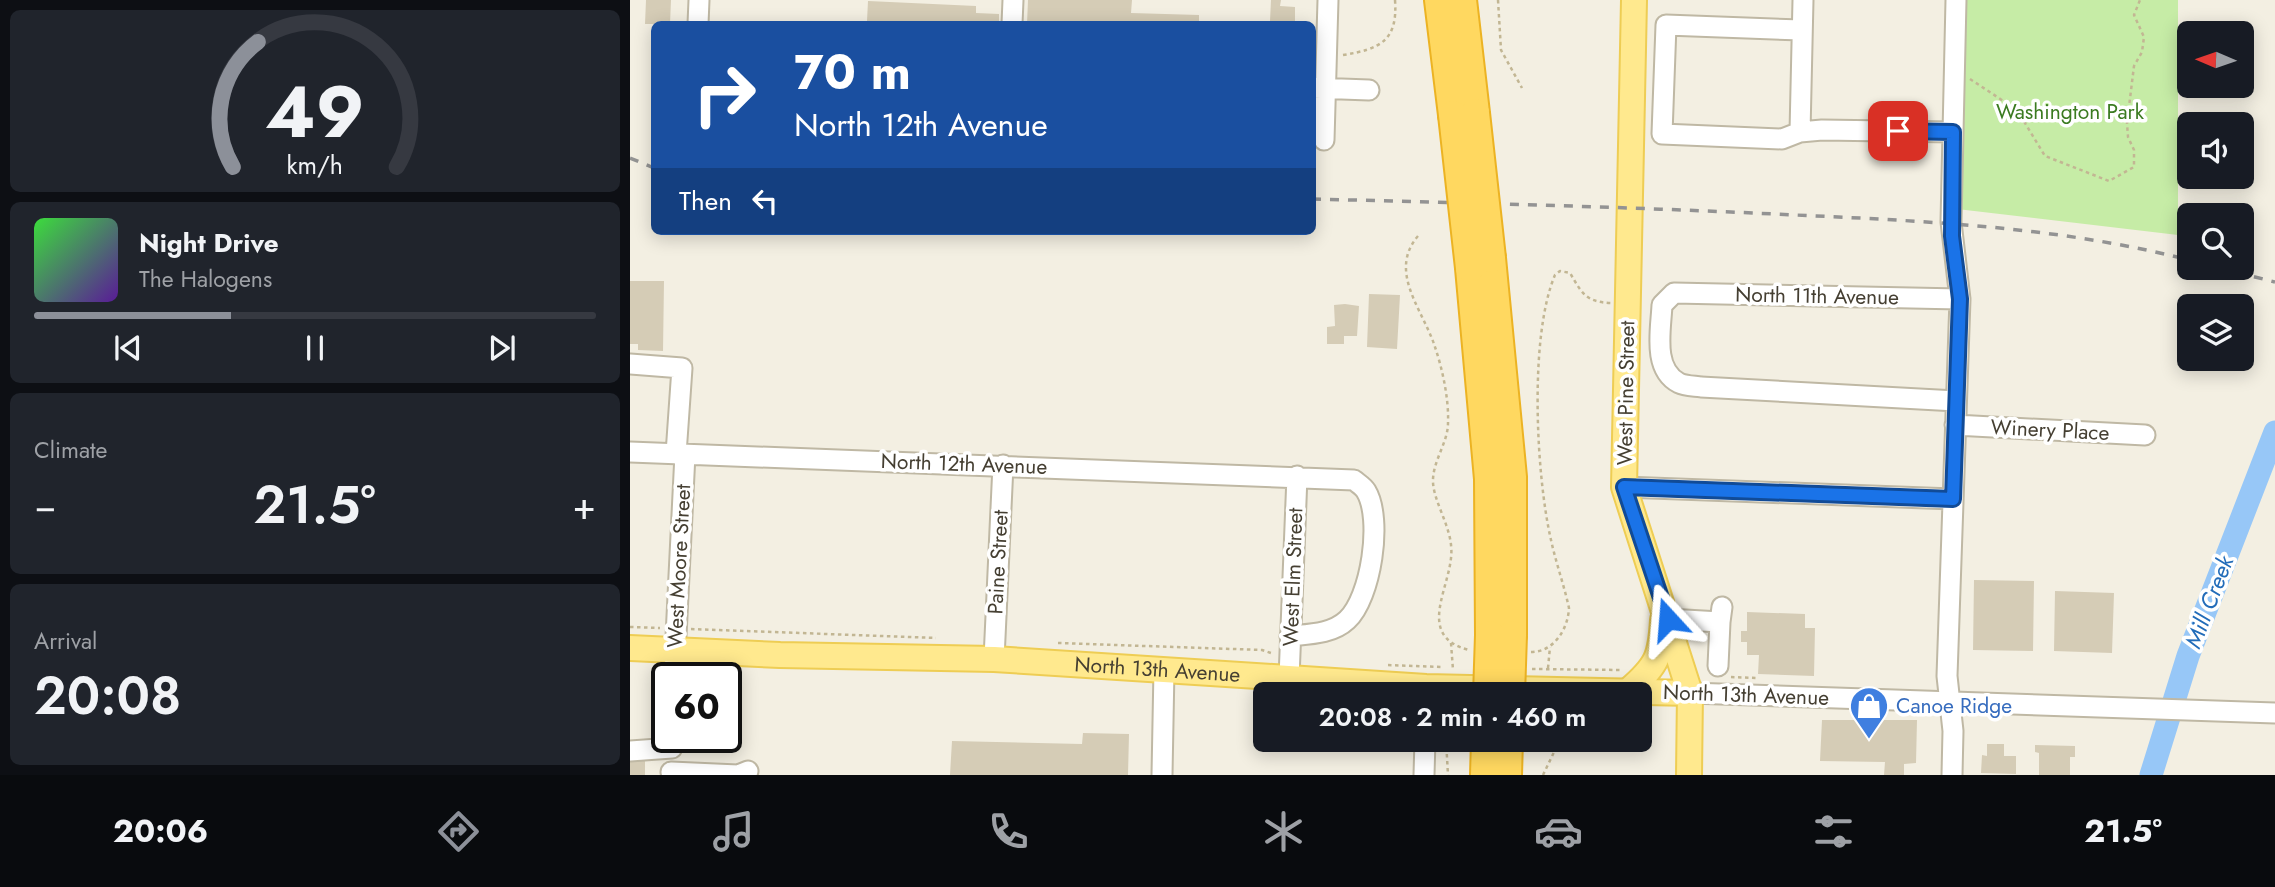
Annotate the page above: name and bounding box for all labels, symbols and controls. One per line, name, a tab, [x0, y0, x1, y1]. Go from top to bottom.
north arrow	[2177, 21, 2254, 98]
map controls	[2177, 21, 2254, 371]
text: 70 m	[794, 37, 911, 107]
icon: right	[679, 49, 770, 140]
text: 49	[265, 59, 365, 164]
park label: Washington Park	[1996, 97, 2145, 127]
pin	[1868, 101, 1928, 161]
text: North 12th Avenue	[794, 102, 1048, 148]
icon: arrive	[1879, 112, 1917, 150]
button: sound	[2177, 112, 2254, 189]
text: km/h	[287, 147, 343, 183]
text: Then	[679, 182, 732, 220]
icon: left	[746, 182, 784, 220]
button: search	[2177, 203, 2254, 280]
text: Night Drive	[139, 224, 279, 262]
text: The Halogens	[139, 262, 272, 296]
street label: North 11th Avenue	[1735, 280, 1899, 312]
button: layers	[2177, 294, 2254, 371]
street label: West Pine Street	[1610, 320, 1642, 466]
icon: previous	[109, 329, 147, 367]
icon: pause	[296, 329, 334, 367]
icon: next	[483, 329, 521, 367]
street label: Winery Place	[1990, 412, 2110, 448]
text: Climate	[34, 433, 107, 467]
street label: North 12th Avenue	[880, 446, 1048, 482]
text: 21.5°	[254, 467, 376, 543]
text: −	[34, 478, 56, 533]
text: +	[573, 478, 596, 533]
street label: West Moore Street	[660, 483, 698, 649]
street label: West Elm Street	[1276, 507, 1310, 647]
street label: Paine Street	[980, 509, 1016, 615]
water label: Mill Creek	[2176, 550, 2243, 653]
position arrow	[1631, 582, 1705, 656]
text: Arrival	[34, 624, 97, 658]
street label: North 13th Avenue	[1074, 649, 1241, 690]
text: 20:08	[34, 658, 181, 734]
speed limit sign: 60	[651, 662, 742, 753]
street label: North 13th Avenue	[1663, 677, 1830, 713]
shop icon: Canoe Ridge	[1848, 685, 1890, 740]
place label: Canoe Ridge	[1896, 691, 2012, 721]
text: 20:08 · 2 min · 460 m	[1319, 698, 1586, 736]
icon: directions	[434, 807, 483, 856]
icon: music	[709, 807, 758, 856]
icon: phone	[984, 807, 1033, 856]
icon: climate	[1259, 807, 1308, 856]
icon: car	[1534, 807, 1583, 856]
icon: filters	[1809, 807, 1858, 856]
text: 20:06	[113, 808, 208, 854]
text: 21.5°	[2084, 808, 2162, 854]

